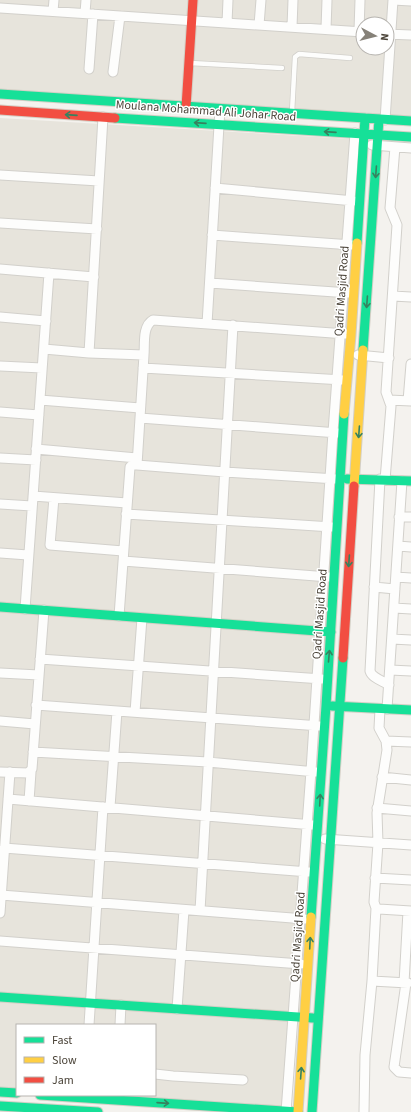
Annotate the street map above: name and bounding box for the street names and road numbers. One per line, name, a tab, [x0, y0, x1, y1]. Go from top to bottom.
street label: Moulana Mohammad Ali Johar Road	[115, 96, 297, 126]
street label: Qadri Masjid Road	[330, 245, 354, 337]
street label: Qadri Masjid Road	[308, 568, 332, 660]
street label: Qadri Masjid Road	[286, 891, 310, 983]

